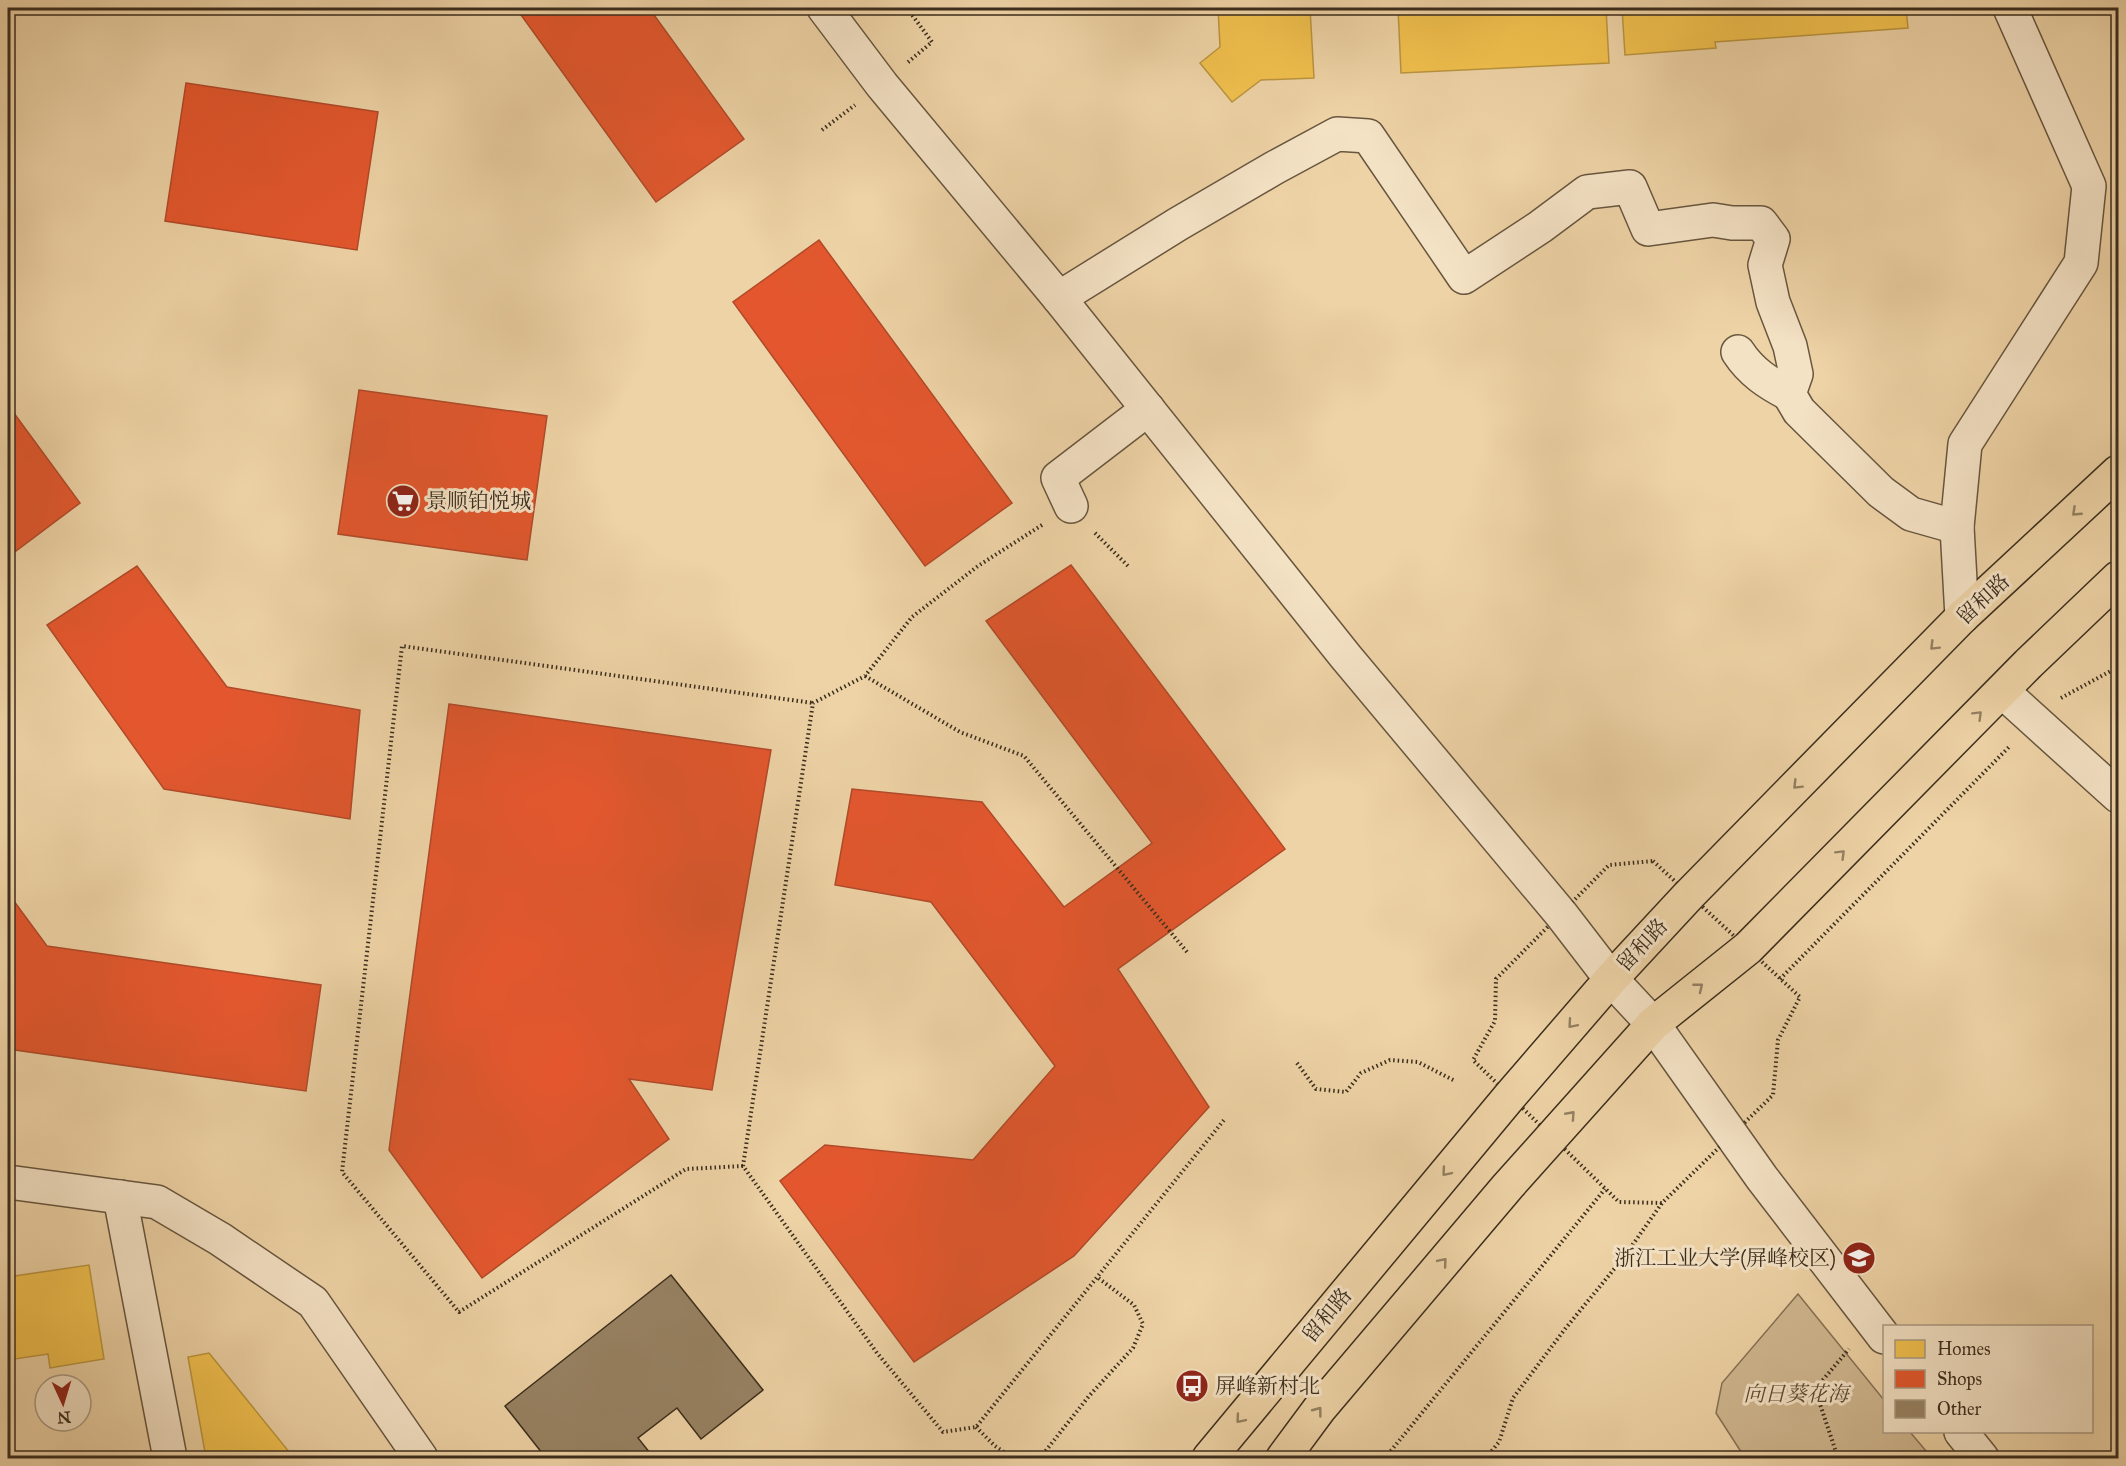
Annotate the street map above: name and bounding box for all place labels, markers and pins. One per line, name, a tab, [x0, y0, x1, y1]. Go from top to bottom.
supermarket icon: 景顺铂悦城	[385, 483, 421, 519]
place label: 景顺铂悦城	[426, 488, 531, 514]
school or university icon: 浙江工业大学(屏峰校区)	[1841, 1240, 1877, 1276]
place label: 浙江工业大学(屏峰校区)	[1614, 1245, 1836, 1271]
bus stop icon: 屏峰新村北	[1174, 1368, 1210, 1404]
place label: 屏峰新村北	[1215, 1373, 1320, 1399]

